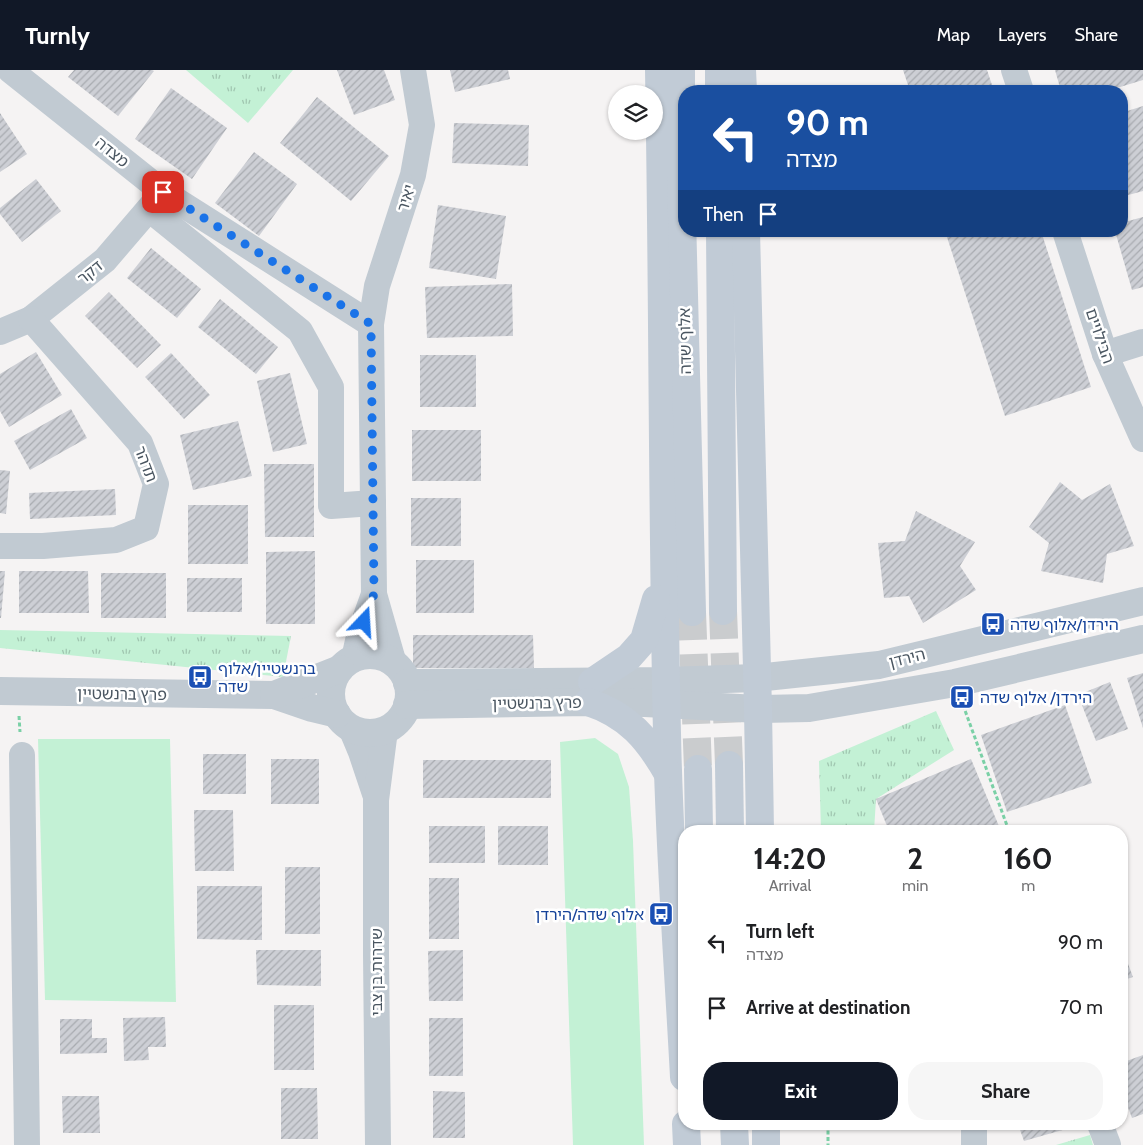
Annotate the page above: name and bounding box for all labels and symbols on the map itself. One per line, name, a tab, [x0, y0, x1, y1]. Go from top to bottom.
street label: מצדה	[91, 133, 133, 171]
pin	[142, 171, 184, 213]
street label: יאיר	[393, 182, 419, 214]
street label: דקר	[73, 256, 107, 288]
street label: הבילויים	[1082, 306, 1118, 366]
street label: אלוף שדה	[675, 307, 695, 375]
street label: תדהר	[130, 443, 162, 485]
position arrow	[337, 595, 389, 647]
bus stop icon: הירדן/אלוף שדה	[980, 611, 1006, 637]
place label: הירדן/אלוף שדה	[1010, 615, 1119, 634]
street label: הירדן	[887, 644, 927, 672]
place label: ברנשטיין/אלוף שדה	[218, 659, 316, 696]
bus stop icon: ברנשטיין/אלוף שדה	[187, 664, 213, 690]
street label: פרץ ברנשטיין	[77, 684, 167, 704]
bus stop icon: הירדן/ אלוף שדה	[949, 684, 975, 710]
place label: הירדן/ אלוף שדה	[980, 688, 1092, 707]
street label: פרץ ברנשטיין	[492, 693, 582, 713]
bus stop icon: אלוף שדה/הירדן	[648, 901, 674, 927]
place label: אלוף שדה/הירדן	[535, 905, 644, 924]
street label: שדרות בן צבי	[367, 928, 386, 1016]

